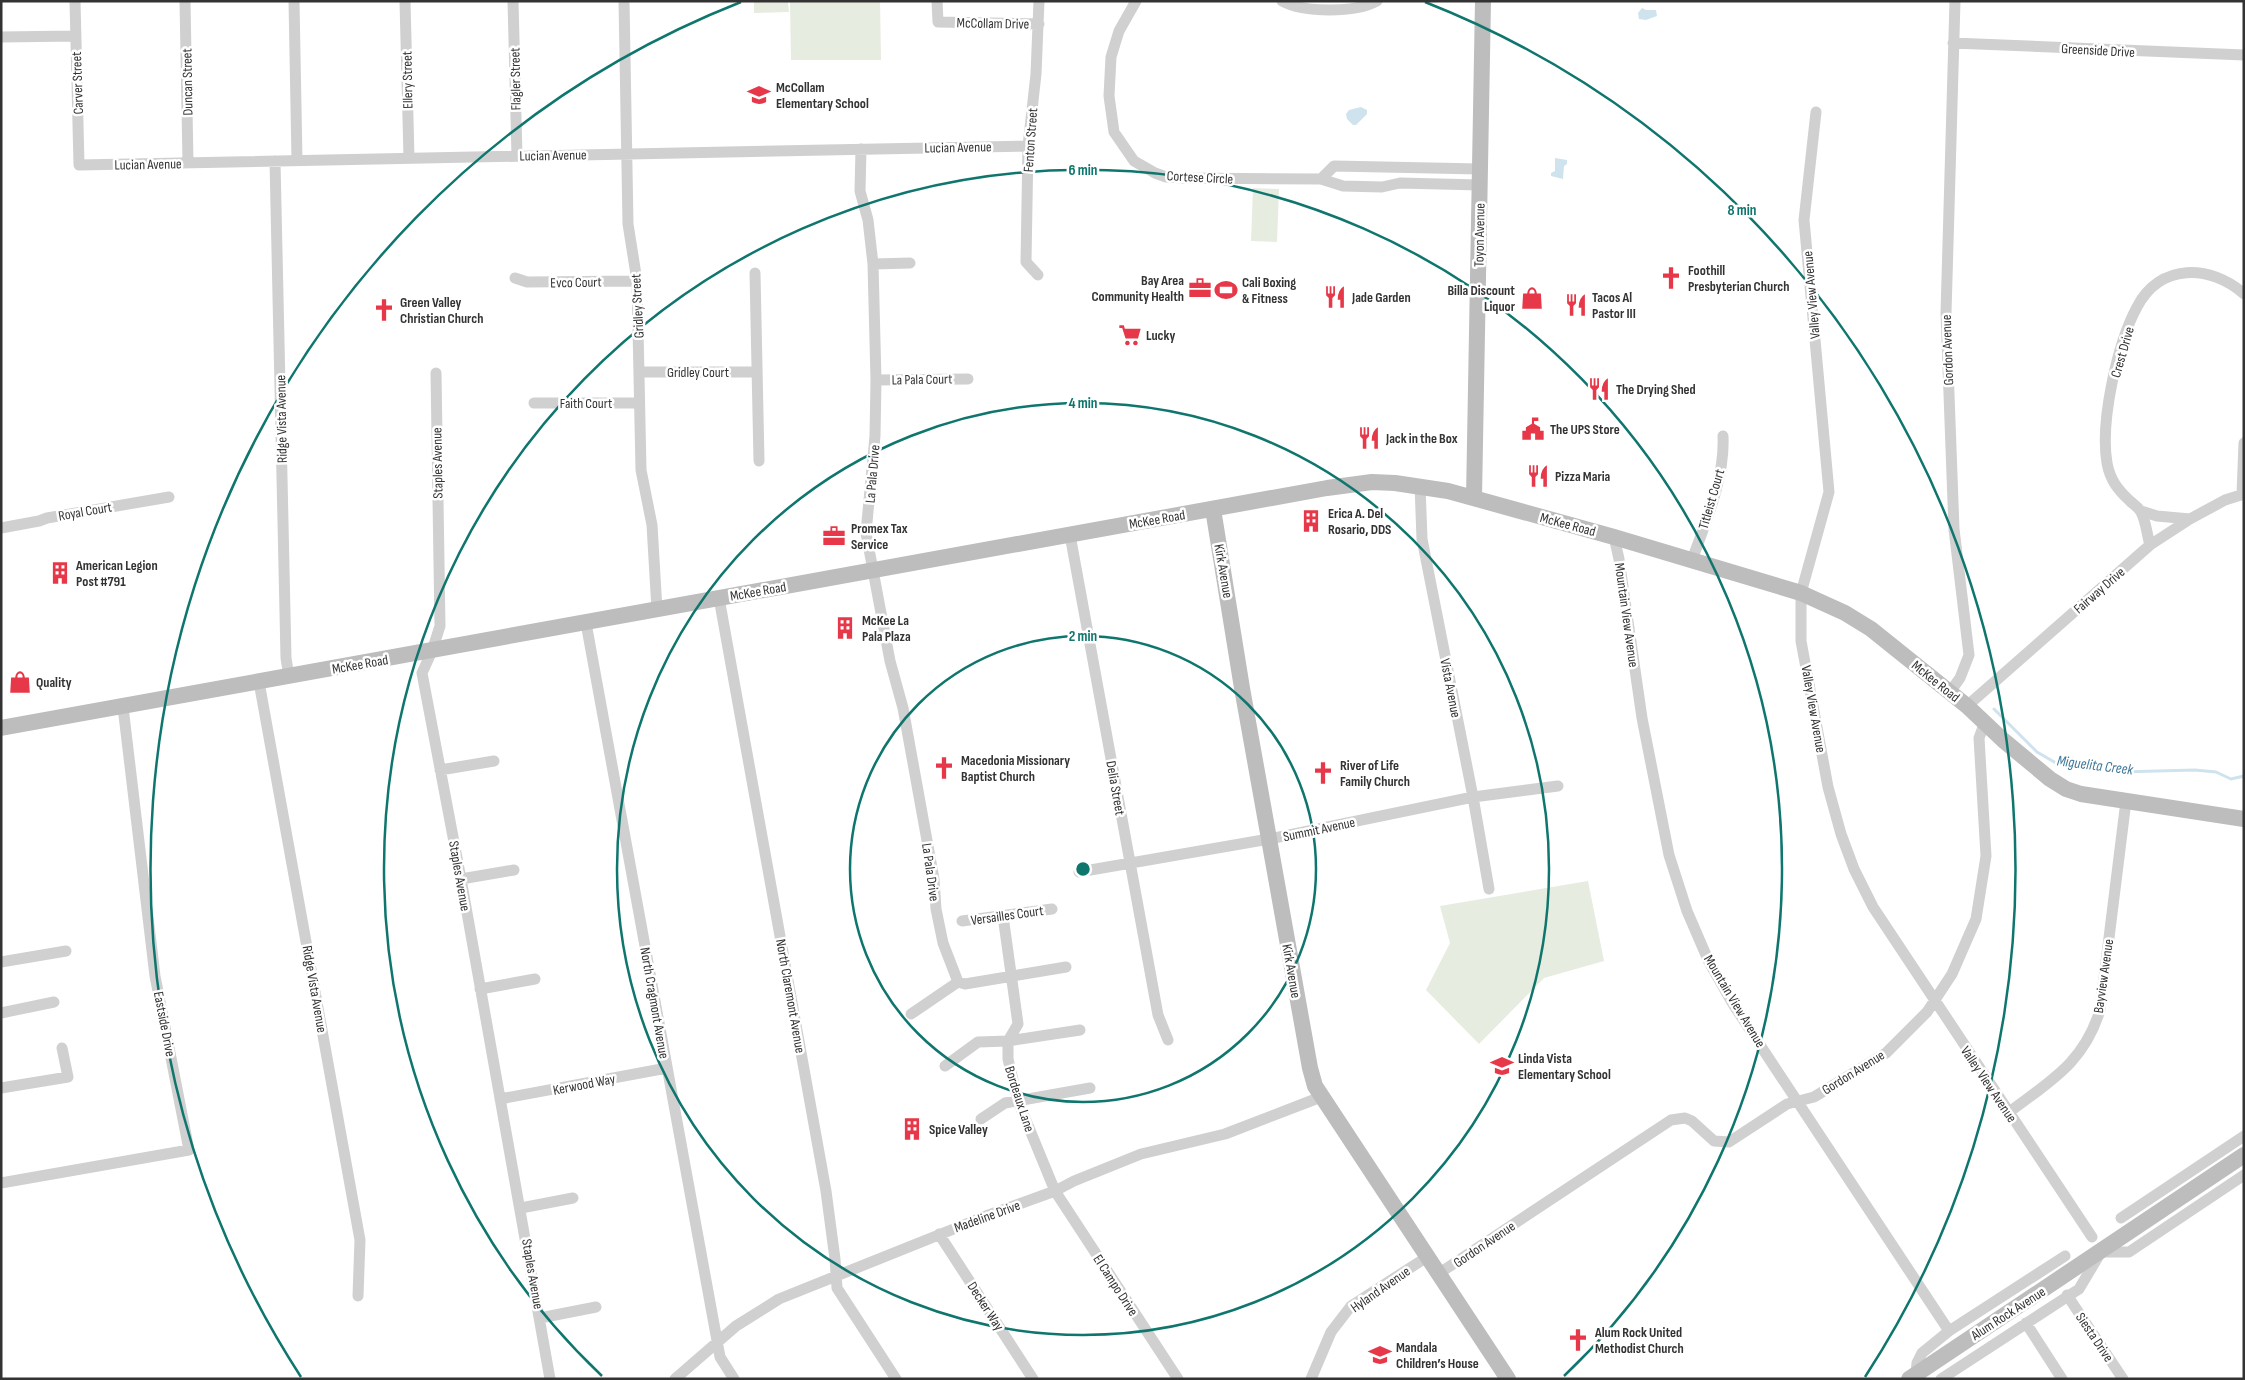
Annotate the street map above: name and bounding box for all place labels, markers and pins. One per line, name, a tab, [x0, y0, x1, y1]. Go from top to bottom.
place label: McCollam Elementary School	[776, 79, 869, 112]
school or university icon: McCollam Elementary School	[746, 82, 772, 108]
place label: Foothill Presbyterian Church	[1688, 262, 1789, 295]
church icon: Foothill Presbyterian Church	[1658, 265, 1684, 291]
place label: Bay Area Community Health	[1091, 272, 1184, 305]
place label: Cali Boxing & Fitness	[1242, 274, 1296, 307]
office icon: Bay Area Community Health	[1187, 275, 1213, 301]
sports icon: Cali Boxing & Fitness	[1213, 277, 1239, 303]
place label: Billa Discount Liquor	[1447, 282, 1516, 315]
restaurant icon: Jade Garden	[1322, 284, 1348, 310]
shop icon: Billa Discount Liquor	[1519, 285, 1545, 311]
place label: Jade Garden	[1351, 289, 1411, 306]
place label: Tacos Al Pastor III	[1592, 289, 1636, 322]
restaurant icon: Tacos Al Pastor III	[1563, 292, 1589, 318]
place label: Green Valley Christian Church	[400, 294, 483, 327]
church icon: Green Valley Christian Church	[371, 297, 397, 323]
supermarket icon: Lucky	[1117, 322, 1143, 348]
place label: Lucky	[1146, 327, 1175, 344]
restaurant icon: The Drying Shed	[1586, 376, 1612, 402]
place label: The Drying Shed	[1616, 381, 1696, 398]
public building icon: The UPS Store	[1520, 416, 1546, 442]
place label: The UPS Store	[1550, 421, 1620, 438]
restaurant icon: Jack in the Box	[1356, 425, 1382, 451]
place label: Jack in the Box	[1385, 430, 1458, 447]
restaurant icon: Pizza Maria	[1525, 463, 1551, 489]
place label: Pizza Maria	[1555, 468, 1611, 485]
place label: Erica A. Del Rosario, DDS	[1328, 505, 1391, 538]
building icon: Erica A. Del Rosario, DDS	[1298, 508, 1324, 534]
place label: Promex Tax Service	[851, 520, 908, 553]
office icon: Promex Tax Service	[821, 523, 847, 549]
place label: American Legion Post #791	[75, 557, 158, 590]
building icon: American Legion Post #791	[47, 560, 73, 586]
place label: McKee La Pala Plaza	[862, 612, 911, 645]
building icon: McKee La Pala Plaza	[832, 615, 858, 641]
shop icon: Quality	[7, 669, 33, 695]
place label: Quality	[36, 674, 72, 691]
place label: Macedonia Missionary Baptist Church	[961, 752, 1070, 785]
church icon: Macedonia Missionary Baptist Church	[931, 755, 957, 781]
place label: River of Life Family Church	[1340, 757, 1410, 790]
church icon: River of Life Family Church	[1310, 760, 1336, 786]
centre of rings	[1074, 860, 1092, 878]
place label: Linda Vista Elementary School	[1518, 1050, 1611, 1083]
school or university icon: Linda Vista Elementary School	[1489, 1053, 1515, 1079]
building icon: Spice Valley	[899, 1116, 925, 1142]
place label: Spice Valley	[929, 1121, 988, 1138]
place label: Alum Rock United Methodist Church	[1594, 1324, 1684, 1357]
church icon: Alum Rock United Methodist Church	[1565, 1327, 1591, 1353]
place label: Mandala Children’s House	[1396, 1339, 1479, 1372]
school or university icon: Mandala Children’s House	[1367, 1342, 1393, 1368]

